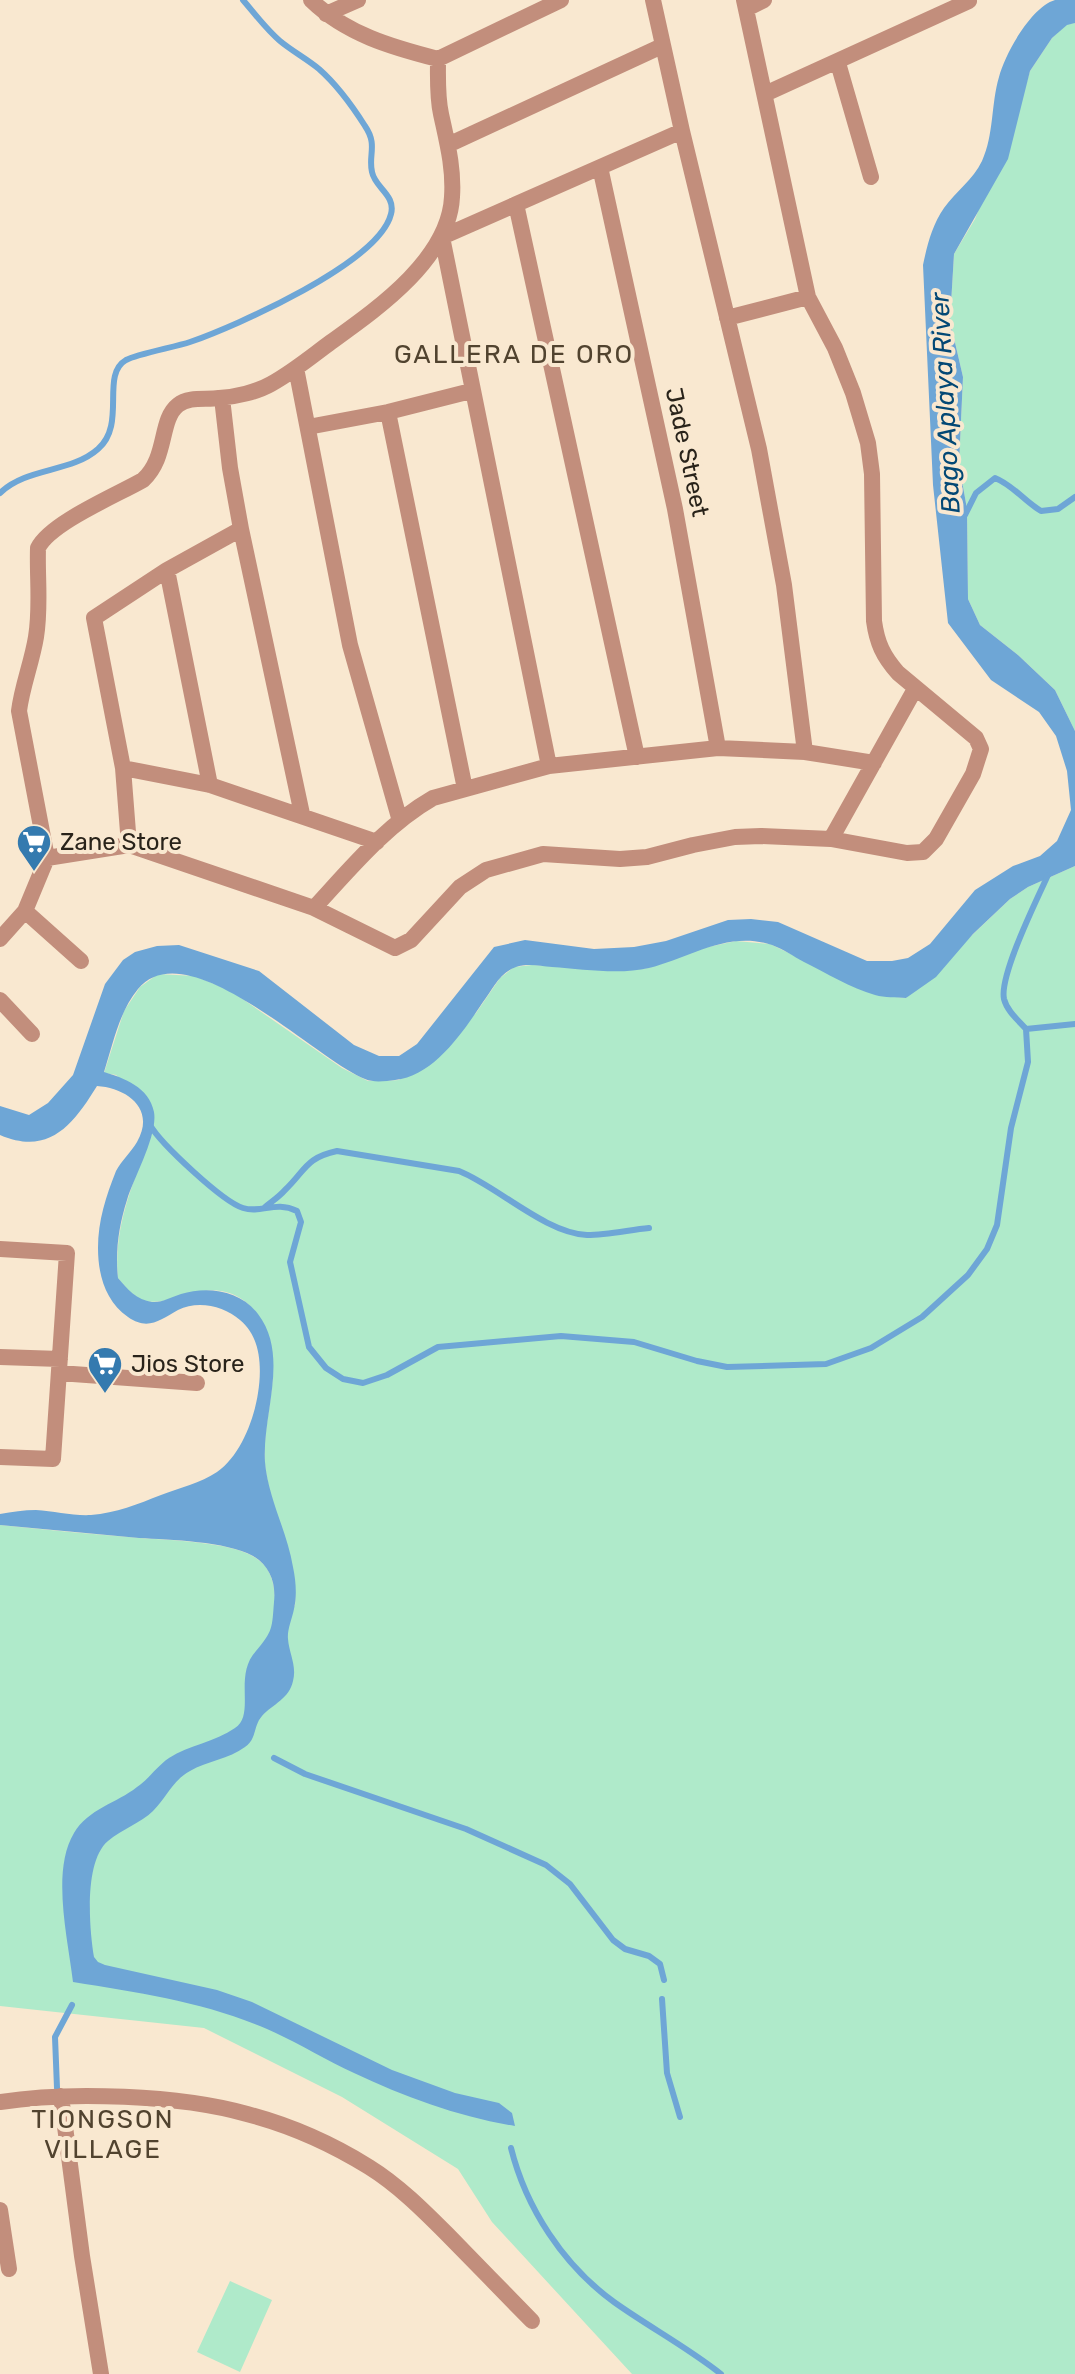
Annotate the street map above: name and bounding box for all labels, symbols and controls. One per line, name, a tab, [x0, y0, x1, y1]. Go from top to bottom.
water label: Bago Aplaya River	[924, 291, 967, 514]
district label: GALLERA DE ORO	[394, 339, 634, 370]
street label: Jade Street	[660, 385, 714, 519]
supermarket icon: Zane Store	[15, 823, 53, 873]
place label: Zane Store	[60, 828, 182, 856]
supermarket icon: Jios Store	[86, 1345, 124, 1395]
place label: Jios Store	[131, 1350, 244, 1378]
district label: TIONGSON VILLAGE	[31, 2104, 175, 2165]

